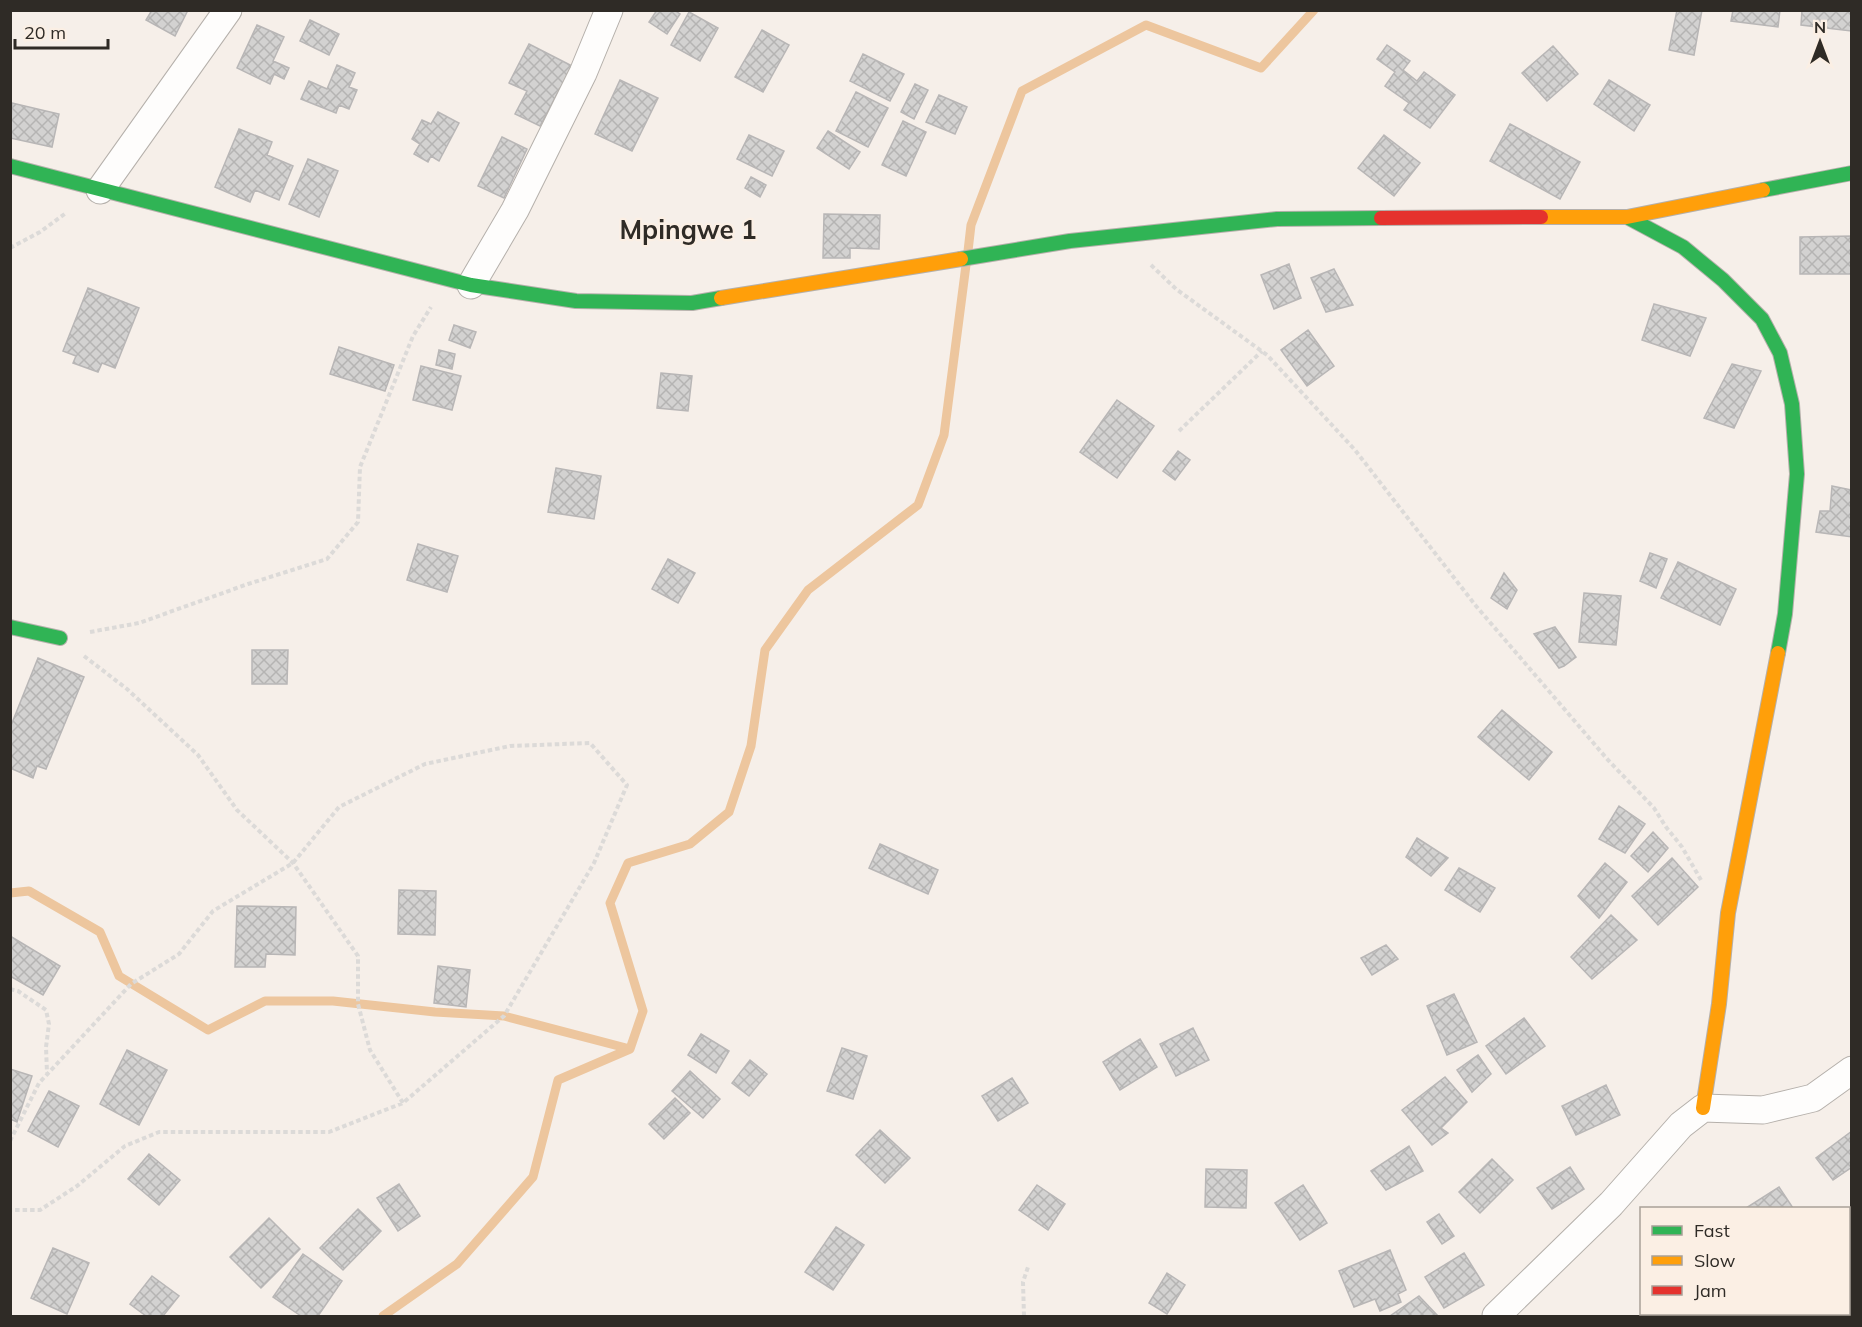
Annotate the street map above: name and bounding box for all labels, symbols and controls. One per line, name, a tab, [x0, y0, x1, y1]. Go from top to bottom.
scale bar	[15, 12, 108, 50]
north arrow	[1790, 12, 1850, 72]
text: N	[1814, 17, 1826, 37]
text: 20 m	[24, 21, 66, 44]
district label: Mpingwe 1	[619, 213, 757, 246]
legend	[1640, 1207, 1850, 1315]
text: Fast	[1694, 1219, 1730, 1242]
text: Slow	[1694, 1249, 1736, 1272]
text: Jam	[1694, 1279, 1727, 1302]

